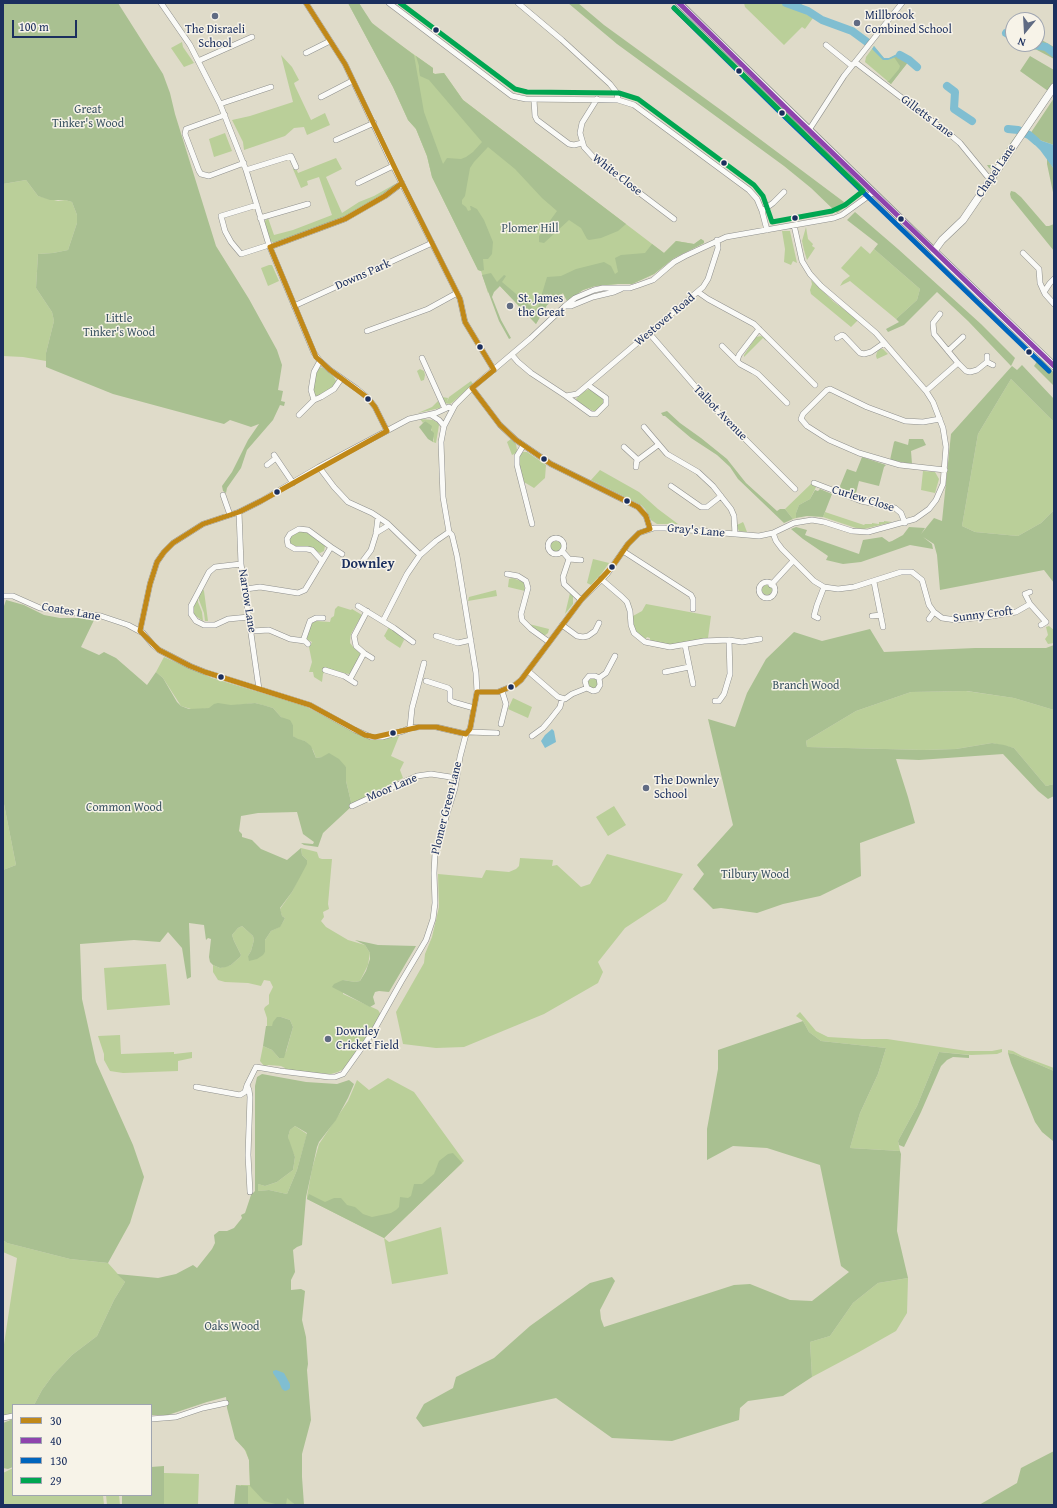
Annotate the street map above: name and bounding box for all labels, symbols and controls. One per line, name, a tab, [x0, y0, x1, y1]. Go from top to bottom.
place label: Millbrook Combined School	[865, 9, 952, 37]
marker: The Disraeli School	[210, 11, 220, 21]
scale bar	[14, 12, 79, 38]
north arrow	[1005, 12, 1045, 52]
text: 100 m	[19, 18, 49, 35]
marker: Millbrook Combined School	[852, 18, 862, 28]
place label: The Disraeli School	[185, 23, 245, 51]
unlabelled marker	[431, 25, 441, 35]
text: N	[1016, 34, 1028, 51]
unlabelled marker	[734, 66, 744, 76]
street label: Gilletts Lane	[898, 92, 956, 142]
park label: Great Tinker's Wood	[52, 103, 124, 131]
unlabelled marker	[777, 108, 787, 118]
street label: Chapel Lane	[973, 142, 1019, 200]
street label: White Close	[589, 151, 645, 199]
unlabelled marker	[719, 158, 729, 168]
unlabelled marker	[790, 213, 800, 223]
unlabelled marker	[896, 214, 906, 224]
park label: Plomer Hill	[501, 222, 559, 236]
street label: Downs Park	[333, 256, 393, 294]
street label: Westover Road	[632, 291, 698, 349]
place label: St. James the Great	[518, 292, 565, 320]
marker: St. James the Great	[505, 301, 515, 311]
park label: Little Tinker's Wood	[83, 312, 155, 340]
unlabelled marker	[475, 342, 485, 352]
unlabelled marker	[1024, 347, 1034, 357]
street label: Talbot Avenue	[690, 382, 750, 444]
unlabelled marker	[363, 394, 373, 404]
unlabelled marker	[539, 454, 549, 464]
street label: Curlew Close	[830, 483, 896, 515]
unlabelled marker	[272, 487, 282, 497]
unlabelled marker	[622, 496, 632, 506]
street label: Gray's Lane	[667, 521, 725, 541]
district label: Downley	[341, 556, 395, 572]
unlabelled marker	[607, 562, 617, 572]
street label: Narrow Lane	[235, 568, 259, 634]
street label: Coates Lane	[40, 600, 102, 624]
street label: Sunny Croft	[952, 604, 1014, 626]
unlabelled marker	[216, 672, 226, 682]
park label: Branch Wood	[773, 679, 839, 693]
unlabelled marker	[506, 682, 516, 692]
unlabelled marker	[388, 728, 398, 738]
street label: Plomer Green Lane	[428, 760, 466, 856]
street label: Moor Lane	[365, 771, 419, 805]
place label: The Downley School	[654, 774, 719, 802]
marker: The Downley School	[641, 783, 651, 793]
park label: Common Wood	[86, 801, 162, 815]
park label: Tilbury Wood	[721, 868, 789, 882]
place label: Downley Cricket Field	[336, 1025, 399, 1053]
marker: Downley Cricket Field	[323, 1034, 333, 1044]
park label: Oaks Wood	[205, 1320, 259, 1334]
legend	[12, 1404, 152, 1496]
text: 30	[50, 1412, 62, 1429]
text: 40	[50, 1432, 62, 1449]
text: 130	[50, 1452, 67, 1469]
text: 29	[50, 1472, 62, 1489]

